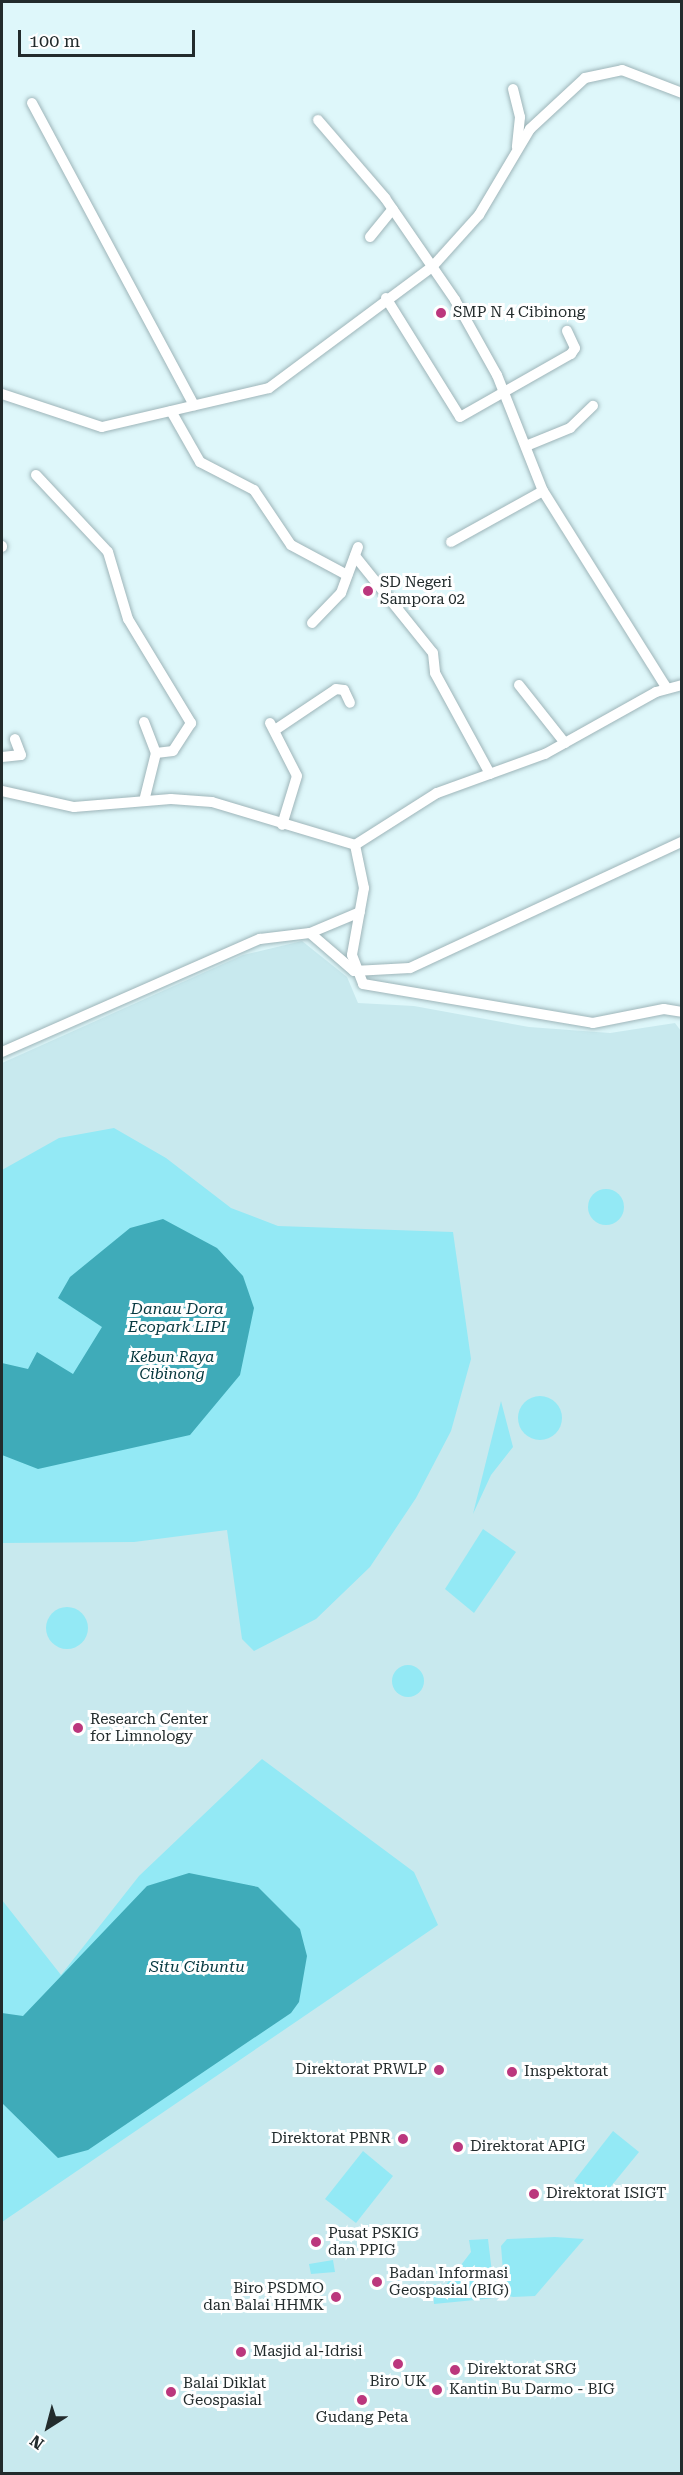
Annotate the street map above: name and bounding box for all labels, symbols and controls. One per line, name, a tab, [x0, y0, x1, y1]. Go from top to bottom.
scale bar	[21, 18, 198, 56]
text: 100 m	[29, 30, 80, 51]
place label: SMP N 4 Cibinong	[453, 304, 585, 322]
marker: SMP N 4 Cibinong	[434, 306, 448, 320]
place label: SD Negeri Sampora 02	[380, 573, 465, 608]
marker: SD Negeri Sampora 02	[361, 584, 375, 598]
water label: Danau Dora Ecopark LIPI	[128, 1299, 226, 1337]
park label: Kebun Raya Cibinong	[130, 1348, 214, 1383]
place label: Research Center for Limnology	[90, 1710, 208, 1745]
marker: Research Center for Limnology	[71, 1721, 85, 1735]
water label: Situ Cibuntu	[149, 1957, 245, 1977]
place label: Direktorat PRWLP	[295, 2061, 427, 2079]
marker: Direktorat PRWLP	[432, 2063, 446, 2077]
place label: Inspektorat	[524, 2063, 608, 2081]
marker: Inspektorat	[505, 2065, 519, 2079]
place label: Direktorat PBNR	[271, 2130, 391, 2148]
marker: Direktorat PBNR	[396, 2132, 410, 2146]
place label: Direktorat APIG	[470, 2138, 585, 2156]
marker: Direktorat APIG	[451, 2140, 465, 2154]
place label: Direktorat ISIGT	[546, 2185, 666, 2203]
marker: Direktorat ISIGT	[527, 2187, 541, 2201]
place label: Pusat PSKIG dan PPIG	[328, 2224, 419, 2259]
marker: Pusat PSKIG dan PPIG	[309, 2235, 323, 2249]
place label: Badan Informasi Geospasial (BIG)	[389, 2264, 509, 2299]
marker: Badan Informasi Geospasial (BIG)	[370, 2275, 384, 2289]
place label: Biro PSDMO dan Balai HHMK	[203, 2279, 324, 2314]
marker: Biro PSDMO dan Balai HHMK	[329, 2290, 343, 2304]
place label: Masjid al-Idrisi	[253, 2343, 362, 2361]
marker: Masjid al-Idrisi	[234, 2345, 248, 2359]
marker: Biro UK	[391, 2357, 405, 2371]
place label: Direktorat SRG	[467, 2361, 576, 2379]
marker: Direktorat SRG	[448, 2363, 462, 2377]
place label: Biro UK	[370, 2373, 426, 2391]
place label: Balai Diklat Geospasial	[183, 2374, 266, 2409]
place label: Kantin Bu Darmo - BIG	[449, 2381, 615, 2399]
marker: Kantin Bu Darmo - BIG	[430, 2383, 444, 2397]
marker: Balai Diklat Geospasial	[164, 2385, 178, 2399]
marker: Gudang Peta	[355, 2393, 369, 2407]
north arrow	[18, 2397, 78, 2457]
place label: Gudang Peta	[316, 2409, 408, 2427]
text: N	[27, 2431, 48, 2453]

